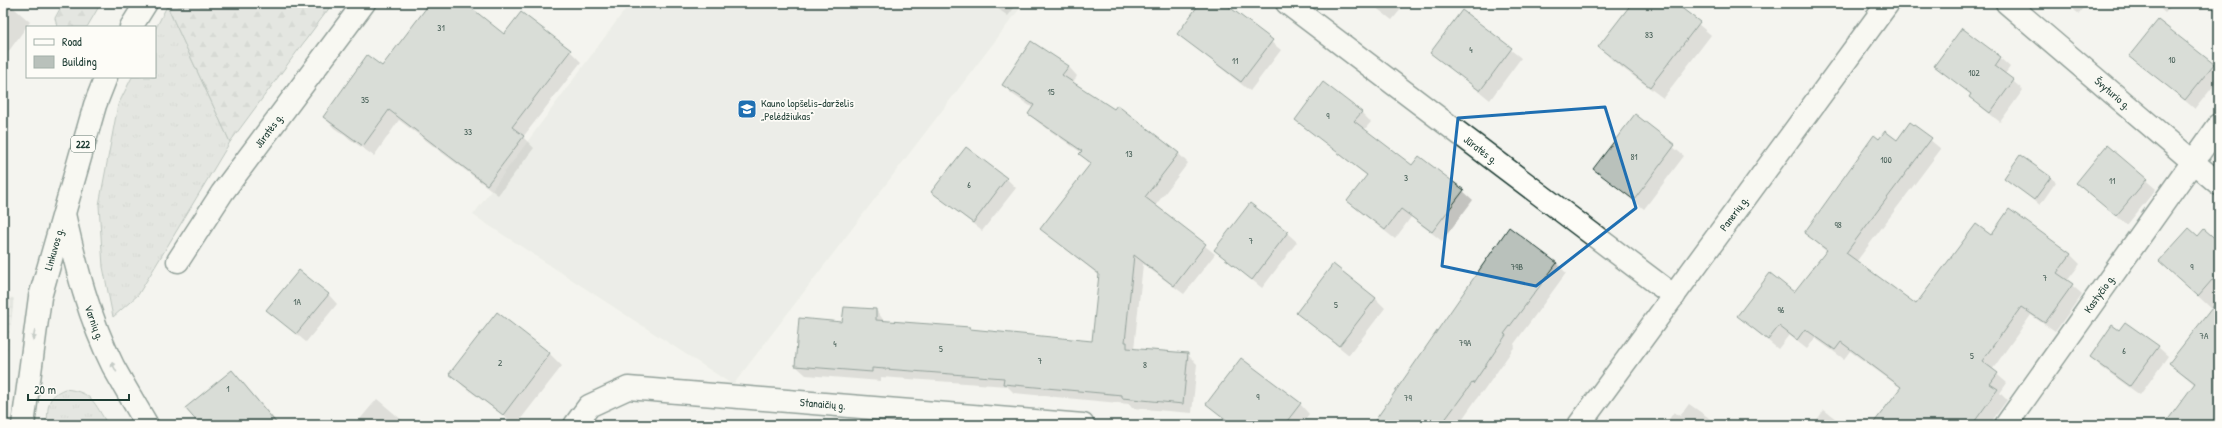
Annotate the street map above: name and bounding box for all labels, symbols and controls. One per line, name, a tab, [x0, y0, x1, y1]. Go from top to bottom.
house number: 31	[437, 22, 445, 34]
legend	[26, 26, 156, 78]
house number: 83	[1645, 29, 1653, 41]
text: Road	[62, 33, 82, 50]
house number: 4	[1469, 44, 1473, 56]
text: Building	[62, 53, 97, 70]
house number: 10	[2168, 54, 2176, 66]
house number: 11	[1232, 55, 1238, 67]
house number: 102	[1968, 67, 1981, 79]
street label: Švyturio g.	[2092, 74, 2134, 113]
house number: 15	[1047, 86, 1055, 98]
house number: 35	[361, 94, 369, 106]
place label: Kauno lopšelis-darželis „Pelėdžiukas“	[761, 96, 854, 123]
school or university icon: Kauno lopšelis-darželis „Pelėdžiukas“	[736, 98, 758, 120]
house number: 9	[1326, 110, 1330, 122]
street label: Jūratės g.	[251, 111, 286, 150]
house number: 33	[464, 126, 472, 138]
street label: Jūratės g.	[1461, 132, 1501, 167]
road number: 222	[71, 136, 95, 152]
house number: 13	[1125, 148, 1133, 160]
house number: 81	[1630, 151, 1638, 163]
house number: 100	[1880, 154, 1892, 166]
house number: 3	[1404, 172, 1408, 184]
house number: 11	[2109, 175, 2115, 187]
house number: 6	[967, 179, 971, 191]
street label: Panerių g.	[1716, 193, 1751, 234]
house number: 98	[1834, 219, 1842, 231]
street label: Linkuvos g.	[41, 226, 66, 272]
house number: 7	[1249, 235, 1254, 247]
house number: 79B	[1511, 261, 1524, 273]
house number: 9	[2190, 261, 2194, 273]
house number: 7	[2043, 272, 2048, 284]
street label: Kastyčio g.	[2081, 272, 2118, 316]
house number: 1A	[293, 296, 301, 308]
house number: 5	[1334, 299, 1338, 311]
street label: Varnių g.	[82, 303, 107, 342]
house number: 96	[1778, 304, 1785, 316]
one-way arrow	[31, 329, 37, 342]
house number: 7A	[2200, 330, 2209, 342]
house number: 79A	[1459, 337, 1472, 349]
house number: 4	[833, 338, 837, 350]
house number: 5	[939, 343, 943, 355]
house number: 6	[2122, 345, 2126, 357]
house number: 5	[1970, 350, 1974, 362]
house number: 7	[1038, 355, 1043, 367]
house number: 2	[498, 357, 503, 369]
house number: 8	[1143, 359, 1147, 371]
one-way arrow	[111, 361, 117, 372]
scale bar	[28, 376, 129, 402]
text: 20 m	[34, 381, 56, 398]
house number: 1	[226, 383, 230, 395]
house number: 9	[1256, 391, 1260, 403]
house number: 79	[1404, 392, 1413, 404]
street label: Stanaičių g.	[799, 395, 846, 413]

